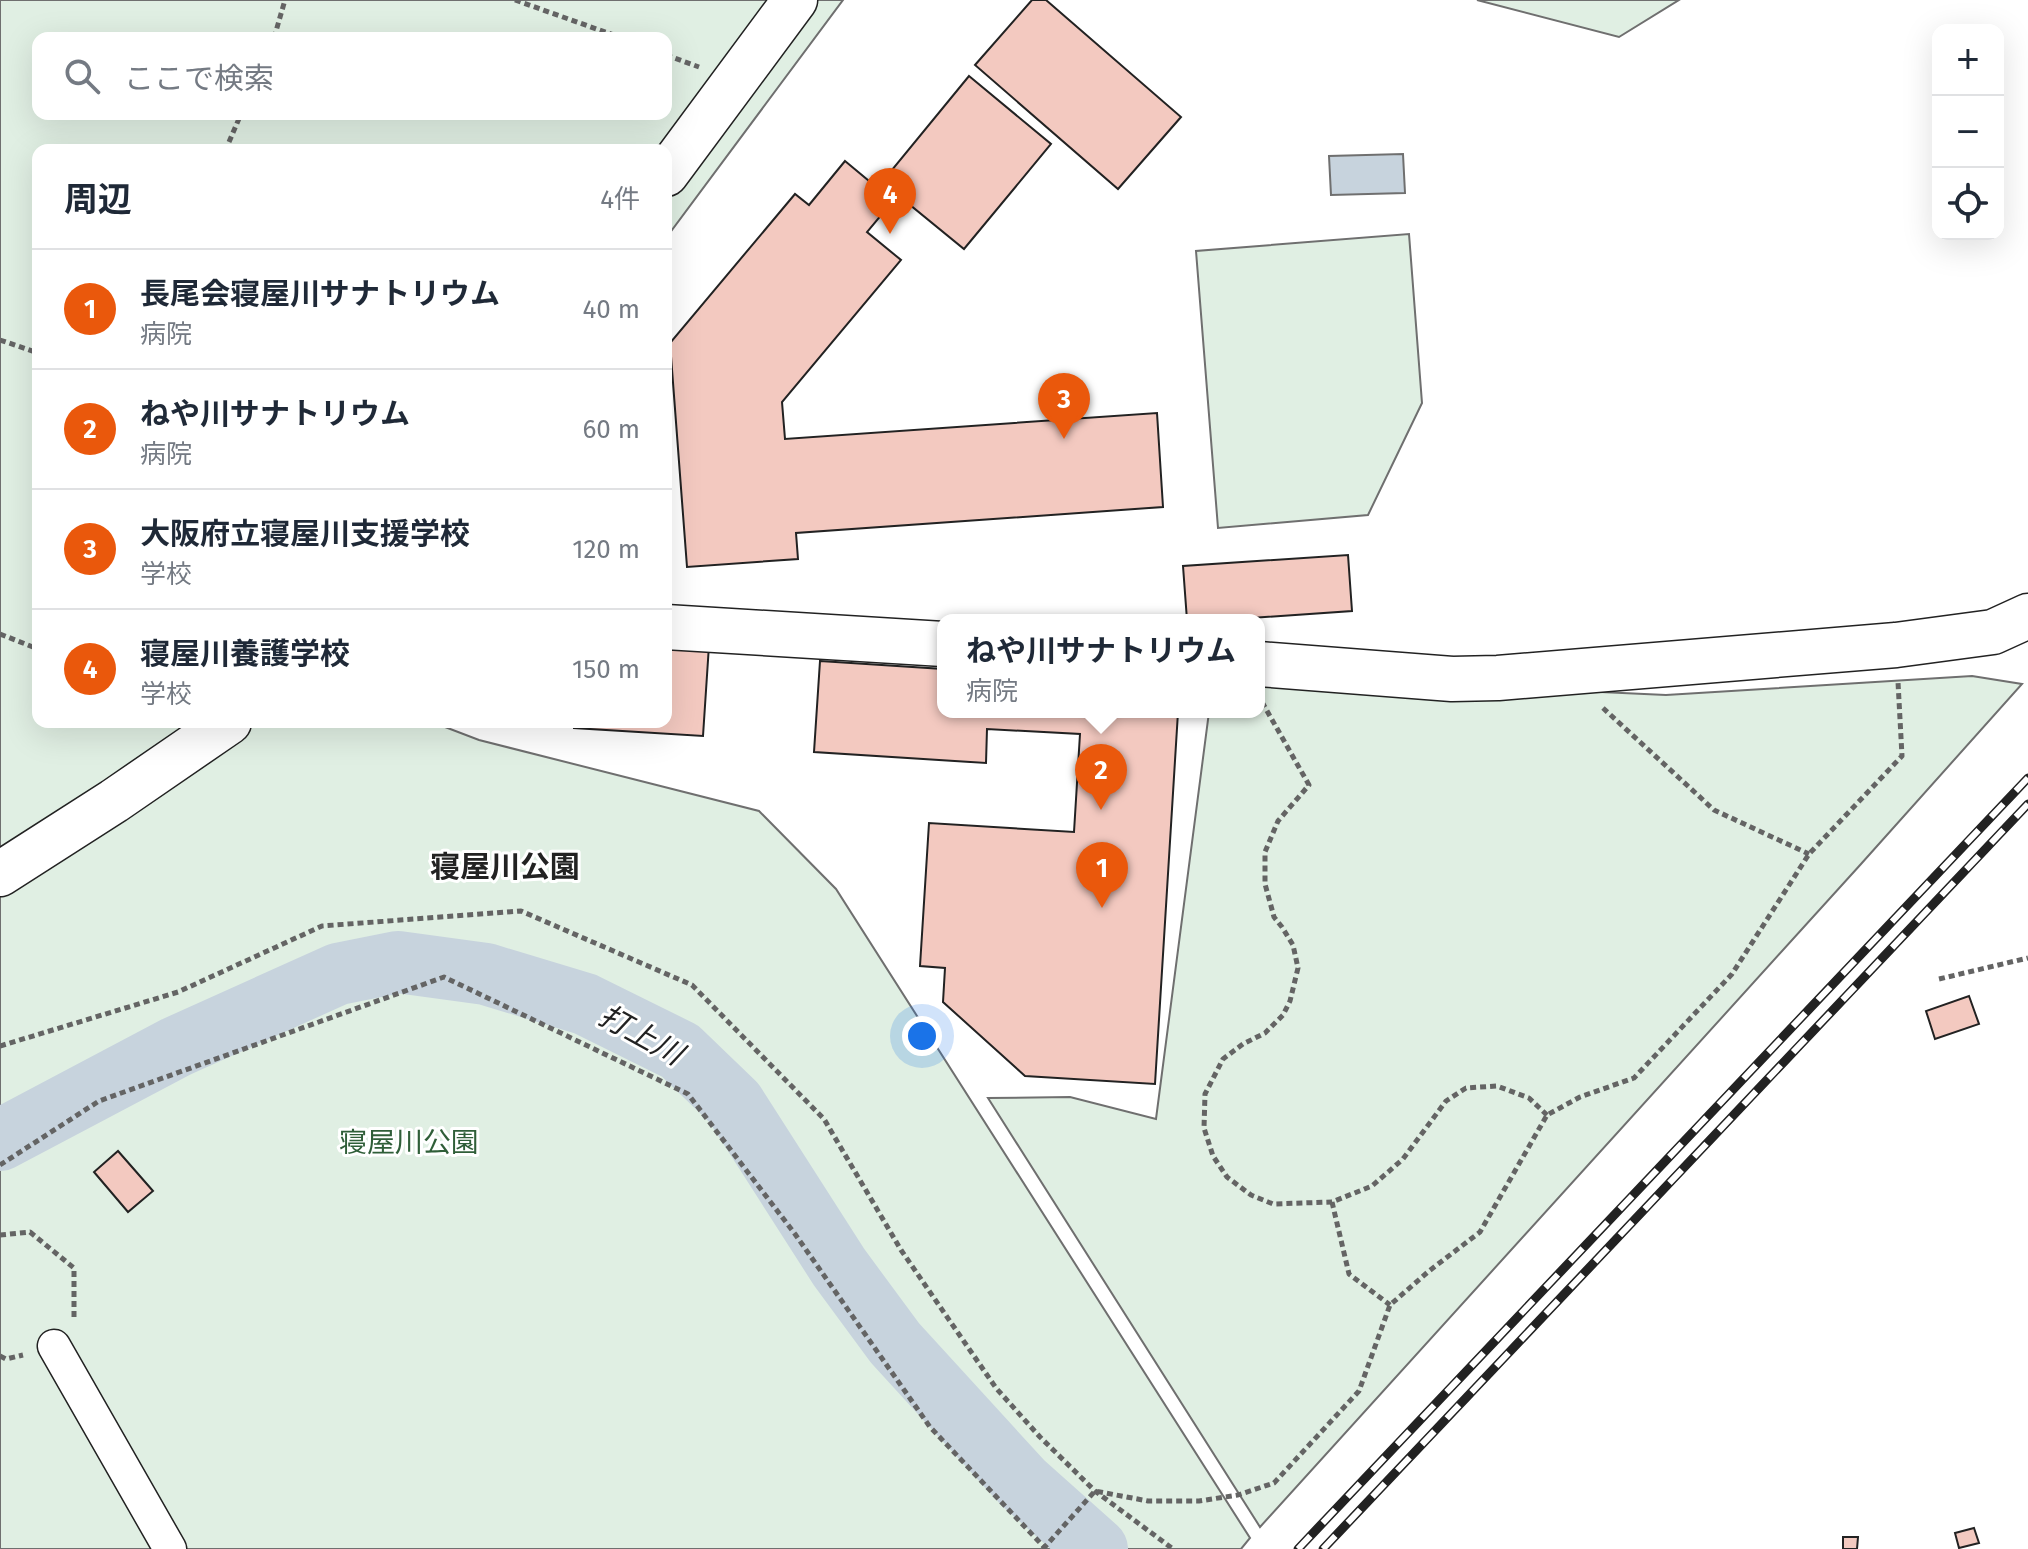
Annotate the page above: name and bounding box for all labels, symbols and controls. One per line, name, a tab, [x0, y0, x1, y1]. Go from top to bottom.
map controls	[1932, 24, 2004, 240]
button: +	[1932, 24, 2004, 96]
search box	[32, 32, 672, 120]
icon: search	[60, 54, 104, 98]
text: ここで検索	[124, 61, 274, 97]
button: −	[1932, 96, 2004, 168]
pin: 4	[864, 168, 916, 234]
button: locate	[1932, 168, 2004, 240]
text: 周辺	[64, 179, 132, 220]
text: 4件	[600, 184, 640, 215]
text: 長尾会寝屋川サナトリウム	[140, 276, 500, 312]
text: 1	[84, 294, 96, 325]
text: 40 m	[582, 294, 640, 325]
text: 病院	[140, 319, 192, 350]
pin: 3	[1038, 373, 1090, 439]
text: ねや川サナトリウム	[140, 396, 410, 432]
text: 2	[83, 414, 97, 445]
text: 60 m	[582, 414, 640, 445]
text: 病院	[140, 439, 192, 470]
text: 大阪府立寝屋川支援学校	[140, 516, 470, 552]
text: 3	[83, 534, 97, 565]
text: 120 m	[572, 534, 640, 565]
text: 学校	[140, 559, 192, 590]
popup	[937, 614, 1265, 718]
text: ねや川サナトリウム	[966, 633, 1236, 669]
text: 寝屋川養護学校	[140, 636, 350, 672]
text: 4	[83, 654, 97, 685]
text: 150 m	[572, 654, 640, 685]
text: 病院	[966, 676, 1018, 707]
text: 学校	[140, 679, 192, 710]
pin: 2	[1075, 744, 1127, 810]
pin: 1	[1076, 842, 1128, 908]
district label: 寝屋川公園	[430, 849, 580, 885]
water label: 打上川	[593, 997, 692, 1074]
your location	[902, 1016, 942, 1056]
park label: 寝屋川公園	[339, 1126, 479, 1159]

